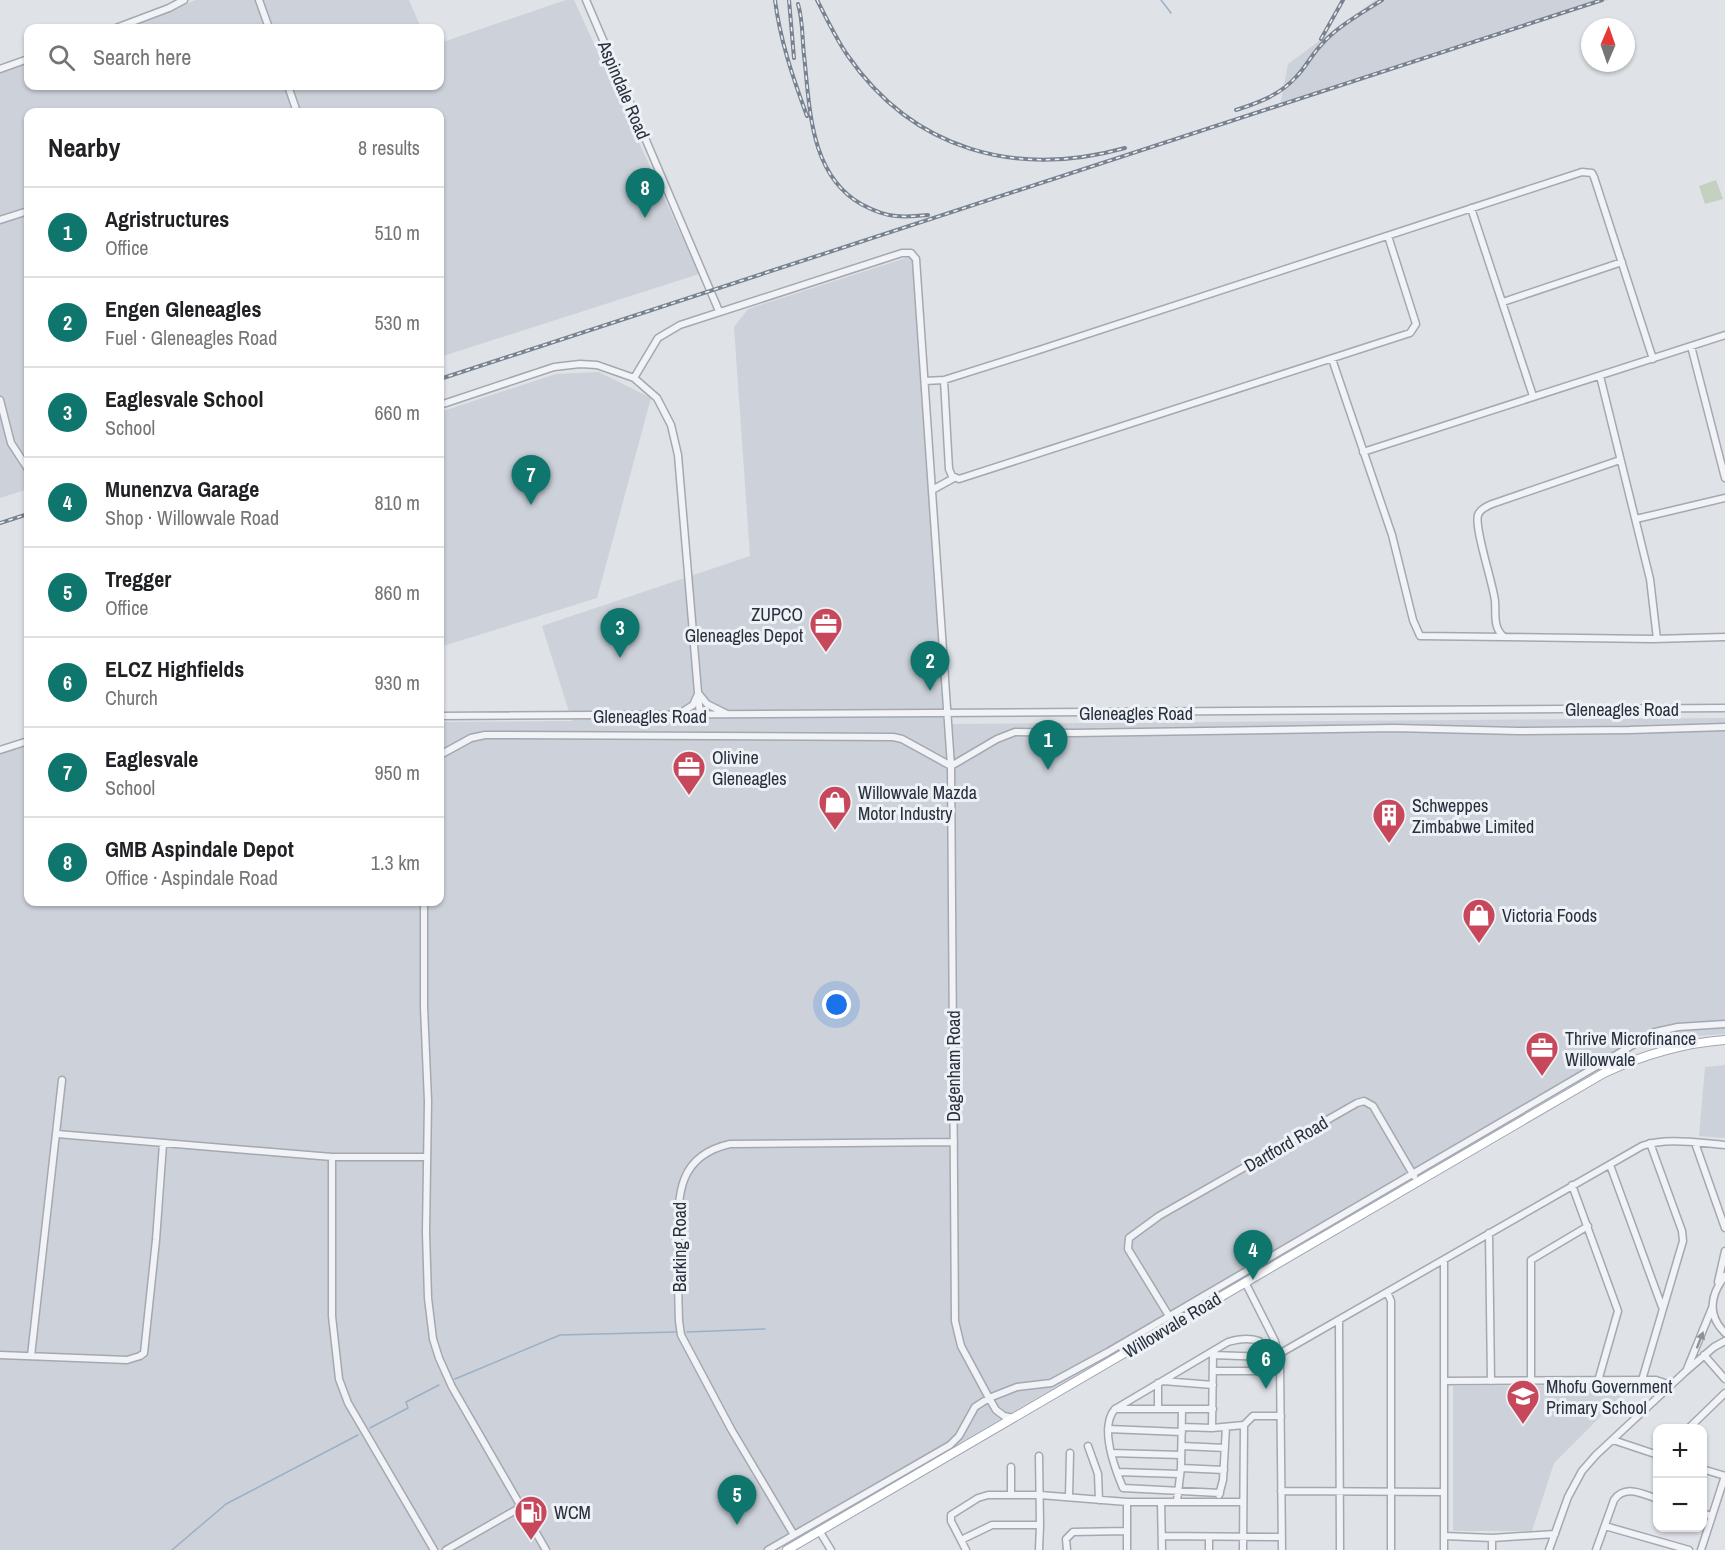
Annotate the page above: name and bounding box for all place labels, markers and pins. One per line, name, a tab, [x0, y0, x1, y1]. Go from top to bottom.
pin: 8	[626, 168, 664, 218]
pin: 7	[512, 456, 550, 505]
place label: ZUPCO Gleneagles Depot	[685, 602, 803, 648]
office icon: ZUPCO Gleneagles Depot	[808, 606, 844, 653]
pin: 3	[600, 608, 640, 658]
pin: 2	[910, 642, 950, 691]
pin: 1	[1028, 720, 1068, 770]
place label: Olivine Gleneagles	[712, 745, 787, 791]
office icon: Olivine Gleneagles	[671, 749, 707, 796]
place label: Willowvale Mazda Motor Industry	[858, 780, 977, 826]
shop icon: Willowvale Mazda Motor Industry	[817, 784, 853, 831]
place label: Schweppes Zimbabwe Limited	[1412, 793, 1534, 839]
building icon: Schweppes Zimbabwe Limited	[1371, 797, 1407, 844]
shop icon: Victoria Foods	[1461, 897, 1497, 944]
place label: Victoria Foods	[1502, 903, 1597, 928]
place label: Thrive Microfinance Willowvale	[1565, 1026, 1696, 1072]
office icon: Thrive Microfinance Willowvale	[1524, 1030, 1560, 1077]
pin: 4	[1234, 1230, 1272, 1280]
pin: 6	[1246, 1340, 1286, 1389]
place label: Mhofu Government Primary School	[1546, 1374, 1672, 1420]
school or university icon: Mhofu Government Primary School	[1505, 1378, 1541, 1425]
pin: 5	[718, 1476, 756, 1525]
fuel station icon: WCM	[513, 1494, 549, 1541]
place label: WCM	[554, 1500, 591, 1525]

